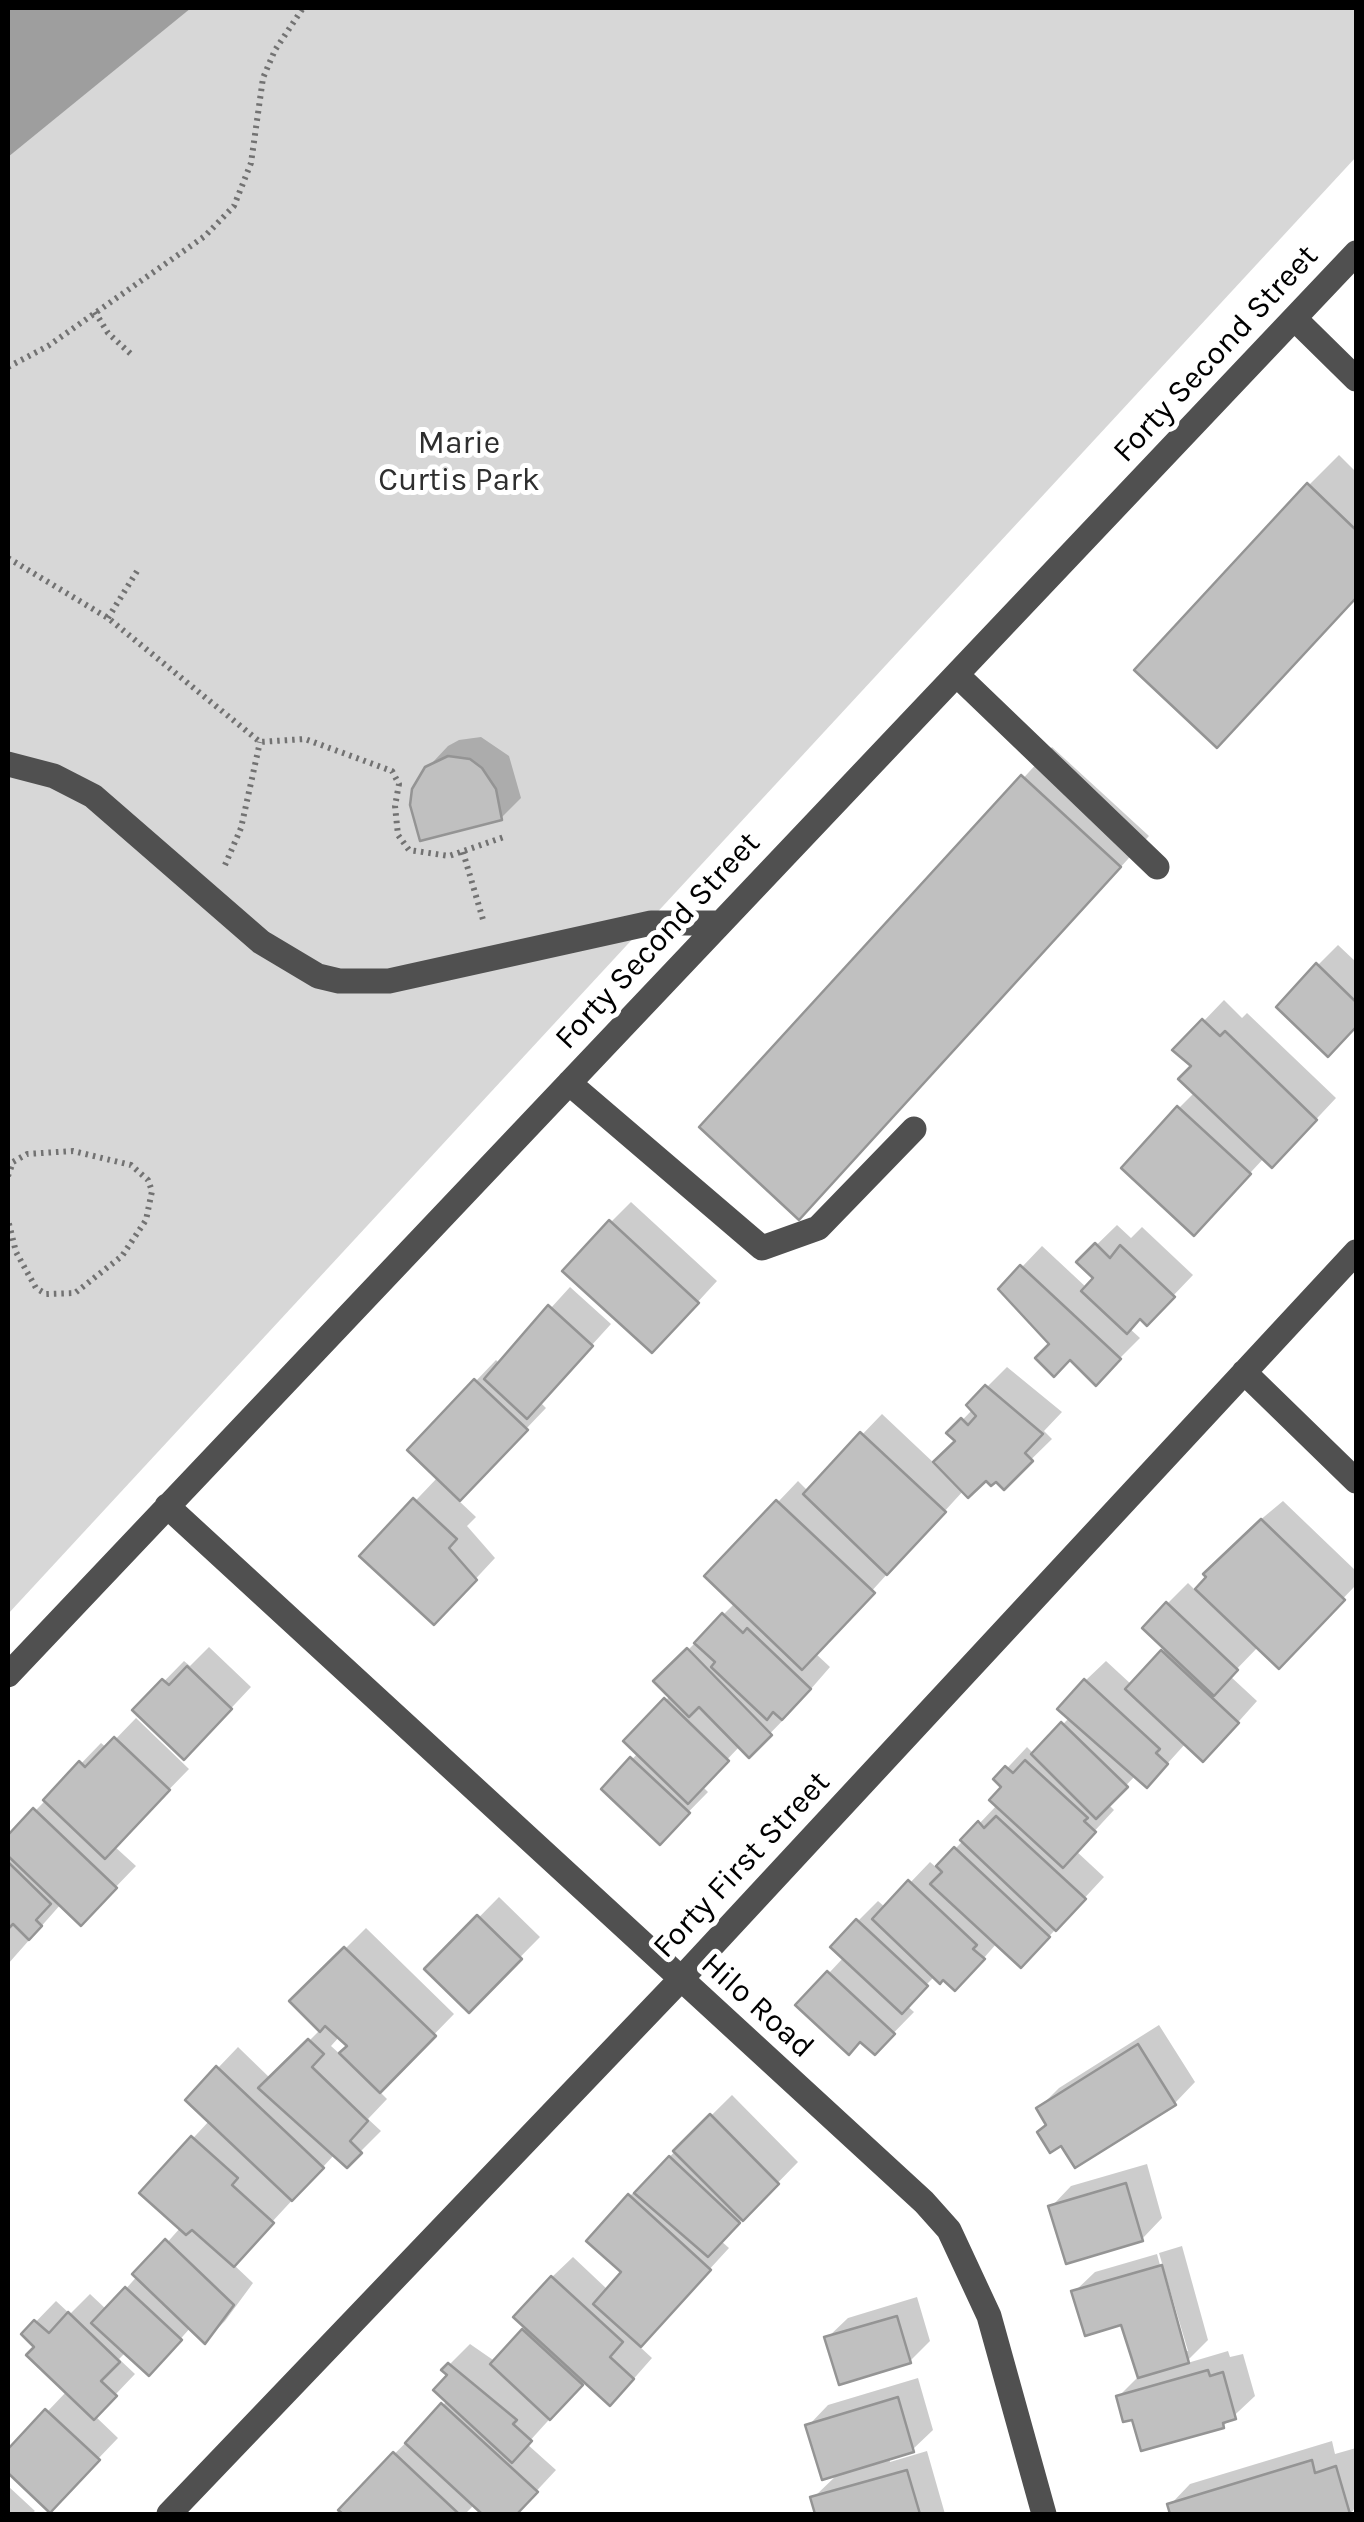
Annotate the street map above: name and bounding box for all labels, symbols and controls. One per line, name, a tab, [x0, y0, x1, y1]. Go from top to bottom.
street label: Forty Second Street	[1105, 237, 1327, 471]
park label: Marie Curtis Park	[378, 425, 540, 500]
street label: Forty Second Street	[547, 824, 769, 1058]
street label: Forty First Street	[646, 1764, 838, 1966]
street label: Hilo Road	[693, 1945, 821, 2067]

